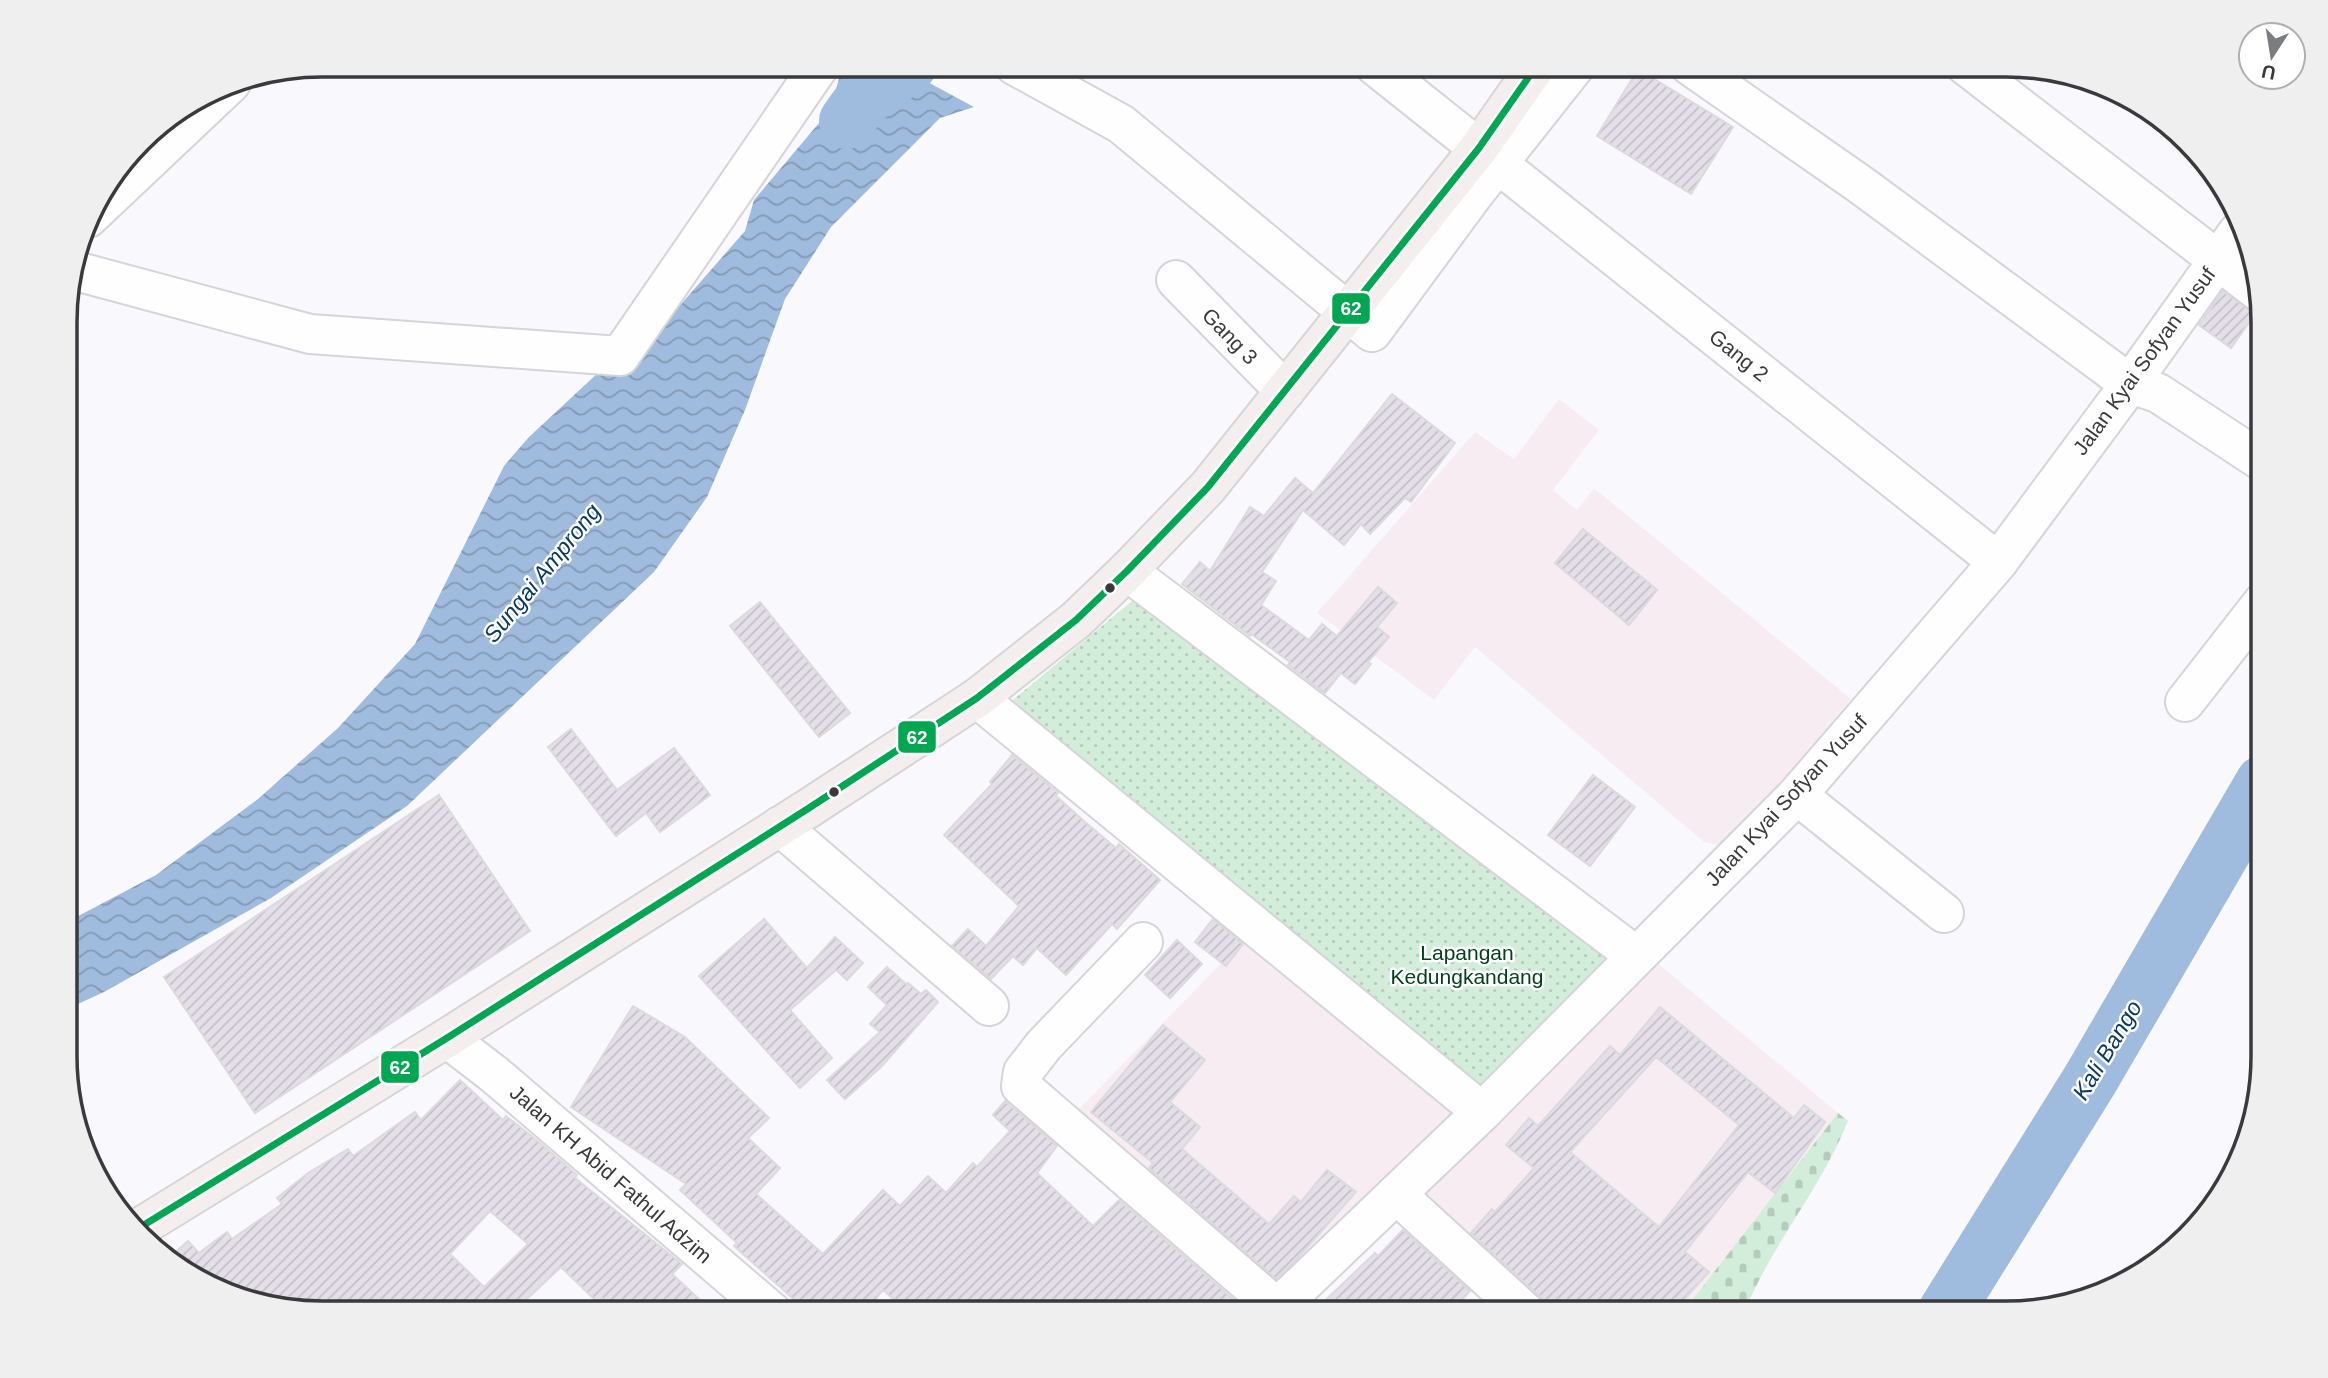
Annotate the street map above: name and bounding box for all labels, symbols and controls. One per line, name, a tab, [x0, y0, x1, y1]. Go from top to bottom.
north arrow	[2237, 21, 2307, 91]
text: U	[2260, 60, 2277, 84]
street label: Jalan Kyai Sofyan Yusuf	[2068, 263, 2220, 459]
line badge: 62	[1331, 292, 1371, 325]
text: 62	[1340, 298, 1362, 319]
street label: Gang 3	[1198, 303, 1262, 369]
street label: Gang 2	[1705, 324, 1773, 386]
water label: Sungai Amprong	[478, 498, 606, 647]
unlabelled marker	[1103, 581, 1117, 595]
street label: Jalan Kyai Sofyan Yusuf	[1700, 709, 1872, 891]
line badge: 62	[897, 720, 937, 754]
text: 62	[906, 727, 928, 748]
unlabelled marker	[827, 785, 841, 799]
park label: Lapangan Kedungkandang	[1391, 941, 1543, 988]
water label: Kali Bango	[2067, 995, 2147, 1104]
line badge: 62	[380, 1050, 420, 1084]
text: 62	[389, 1057, 411, 1078]
street label: Jalan KH Abid Fathul Adzim	[506, 1080, 716, 1268]

